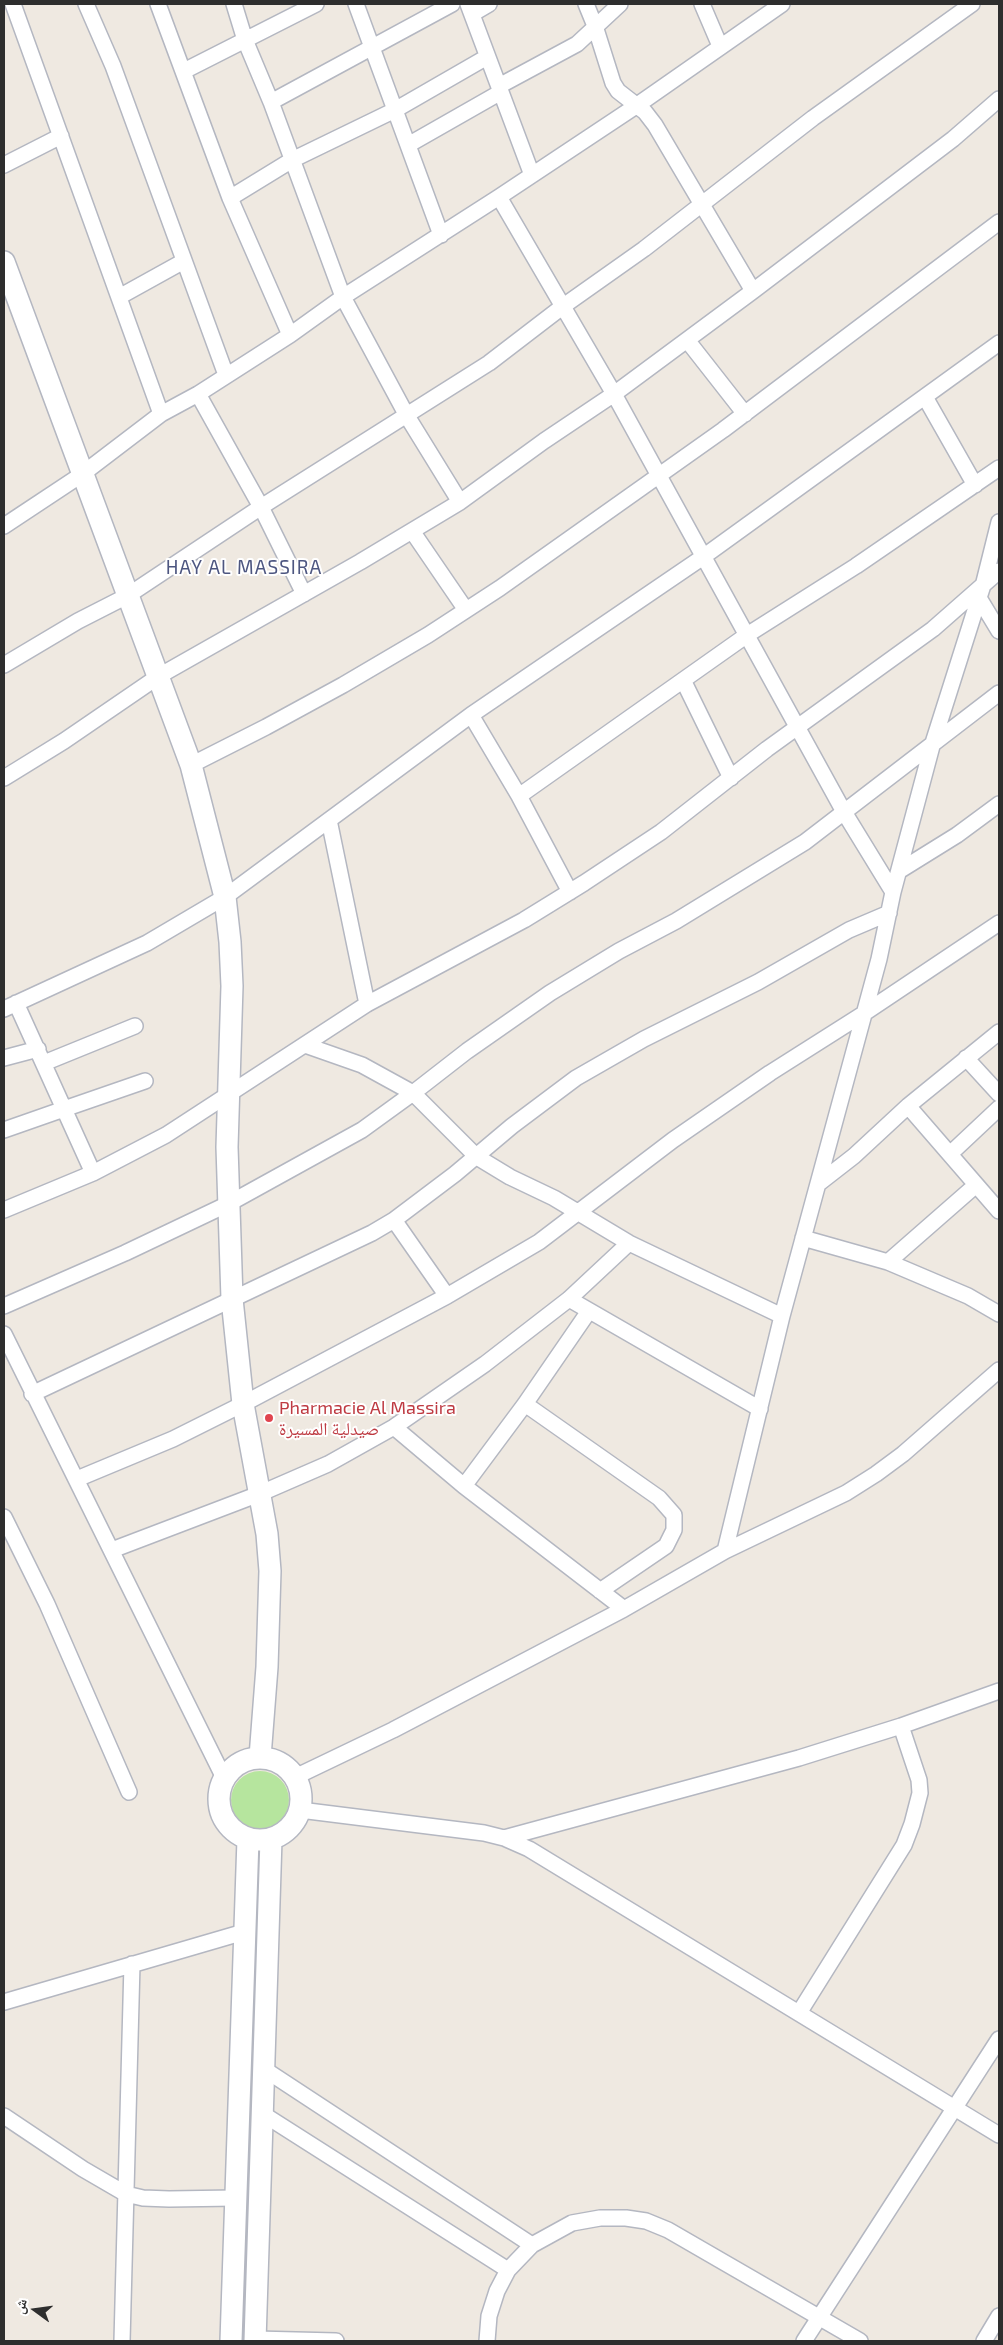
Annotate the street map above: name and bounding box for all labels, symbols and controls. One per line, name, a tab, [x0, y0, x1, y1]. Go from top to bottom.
district label: HAY AL MASSIRA	[164, 557, 324, 579]
place label: Pharmacie Al Massira صيدلية المسيرة	[279, 1397, 456, 1440]
marker: Pharmacie Al Massira صيدلية المسيرة	[263, 1412, 275, 1424]
north arrow	[10, 2285, 60, 2335]
text: ش	[10, 2297, 30, 2316]

